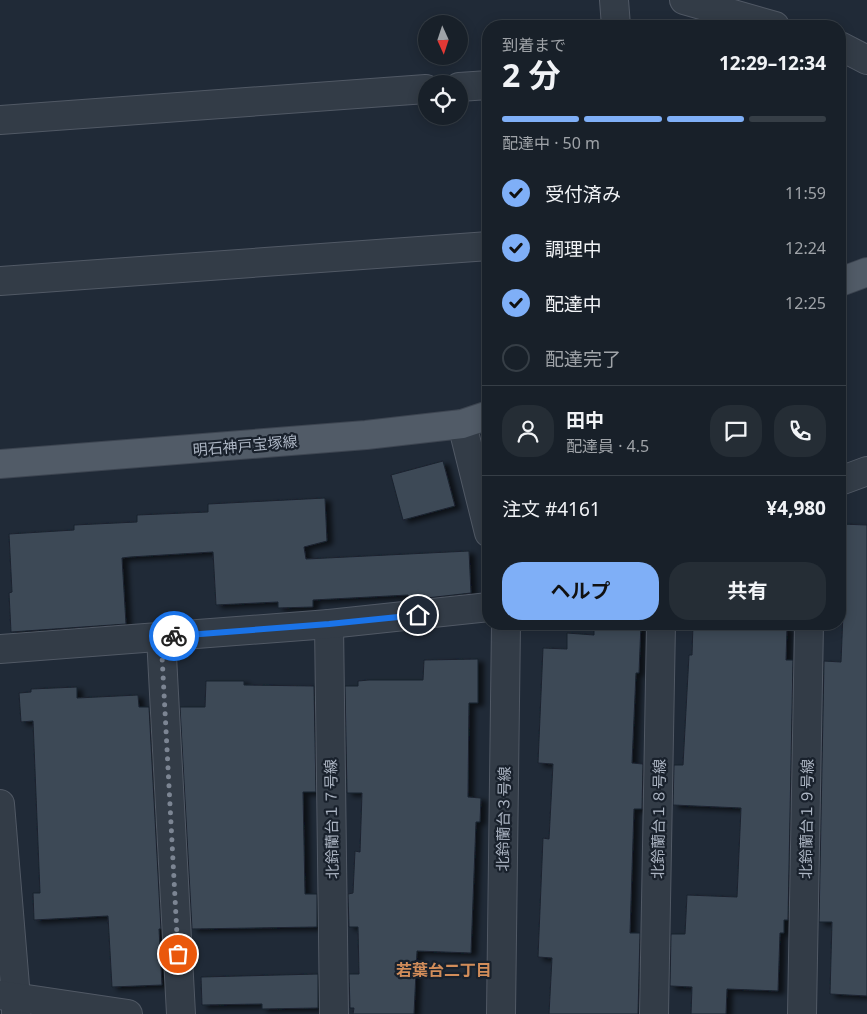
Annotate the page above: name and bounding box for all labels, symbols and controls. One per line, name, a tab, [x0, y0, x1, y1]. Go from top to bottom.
north arrow	[418, 15, 468, 65]
map controls	[418, 15, 468, 125]
text: 到着まで	[502, 34, 566, 56]
text: 12:29–12:34	[719, 50, 826, 76]
text: 2 分	[502, 53, 561, 96]
button: locate	[418, 75, 468, 125]
text: 配達中 · 50 m	[502, 132, 600, 154]
icon: check	[502, 179, 530, 207]
text: 受付済み	[545, 181, 621, 207]
text: 11:59	[785, 182, 826, 204]
icon: check	[502, 234, 530, 262]
text: 調理中	[545, 236, 602, 262]
text: 12:24	[785, 237, 826, 259]
icon: check	[502, 289, 530, 317]
text: 配達中	[545, 291, 602, 317]
text: 12:25	[785, 292, 826, 314]
text: 配達完了	[545, 346, 621, 372]
button: person	[502, 405, 554, 457]
button: chat	[710, 405, 762, 457]
button: phone	[774, 405, 826, 457]
text: 田中	[566, 407, 604, 433]
street label: 明石神戸宝塚線	[192, 430, 298, 460]
text: 配達員 · 4.5	[566, 435, 649, 457]
text: ¥4,980	[766, 495, 826, 521]
text: 注文 #4161	[502, 496, 601, 522]
button: ヘルプ	[502, 562, 659, 620]
button: 共有	[669, 562, 826, 620]
pin	[397, 594, 439, 636]
icon: home	[404, 601, 432, 629]
courier	[149, 611, 199, 661]
icon: bike	[160, 622, 188, 650]
street label: 北鈴蘭台１７号線	[320, 759, 342, 879]
street label: 北鈴蘭台１８号線	[647, 759, 669, 879]
street label: 北鈴蘭台１９号線	[795, 759, 817, 879]
street label: 北鈴蘭台３号線	[492, 766, 514, 872]
pin	[157, 933, 199, 975]
icon: bag	[164, 940, 192, 968]
district label: 若葉台二丁目	[396, 959, 492, 981]

